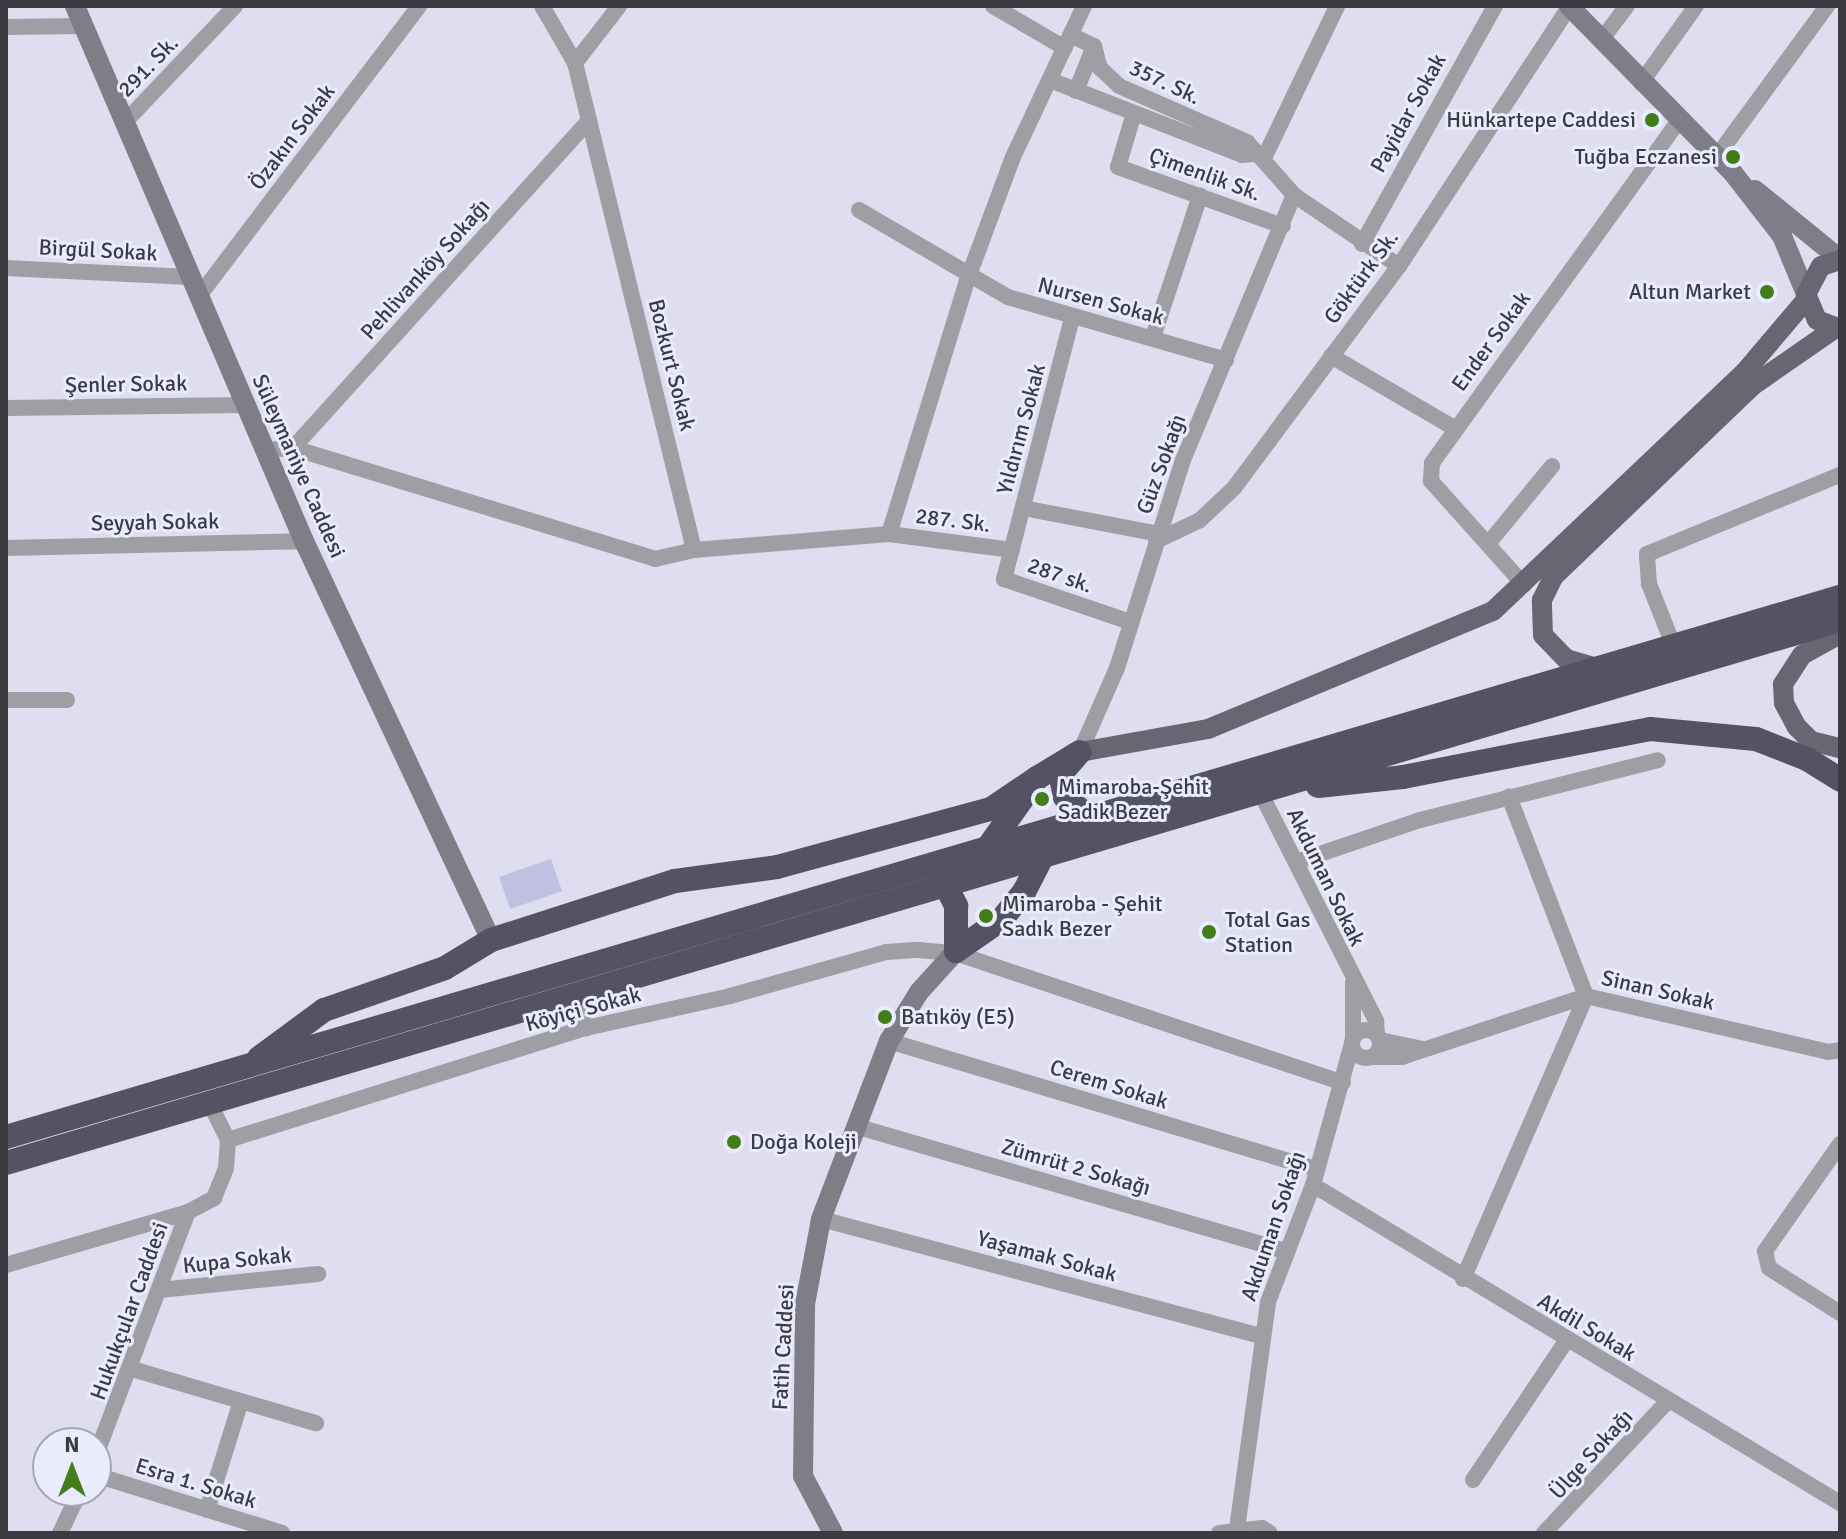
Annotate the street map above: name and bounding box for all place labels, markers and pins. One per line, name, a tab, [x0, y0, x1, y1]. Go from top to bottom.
place label: Hünkartepe Caddesi	[1446, 107, 1636, 133]
marker: Hünkartepe Caddesi	[1643, 111, 1661, 129]
place label: Tuğba Eczanesi	[1575, 144, 1717, 170]
marker: Tuğba Eczanesi	[1724, 148, 1742, 166]
place label: Altun Market	[1629, 279, 1751, 305]
marker: Altun Market	[1758, 283, 1776, 301]
place label: Mimaroba-Şehit Sadık Bezer	[1058, 773, 1209, 824]
marker: Mimaroba-Şehit Sadık Bezer	[1033, 790, 1051, 808]
place label: Mimaroba - Şehit Sadık Bezer	[1002, 890, 1162, 942]
place label: Total Gas Station	[1225, 906, 1310, 958]
marker: Mimaroba - Şehit Sadık Bezer	[977, 907, 995, 925]
marker: Total Gas Station	[1200, 923, 1218, 941]
place label: Batıköy (E5)	[901, 1004, 1015, 1030]
marker: Batıköy (E5)	[876, 1008, 894, 1026]
place label: Doğa Koleji	[750, 1129, 857, 1155]
marker: Doğa Koleji	[725, 1133, 743, 1151]

